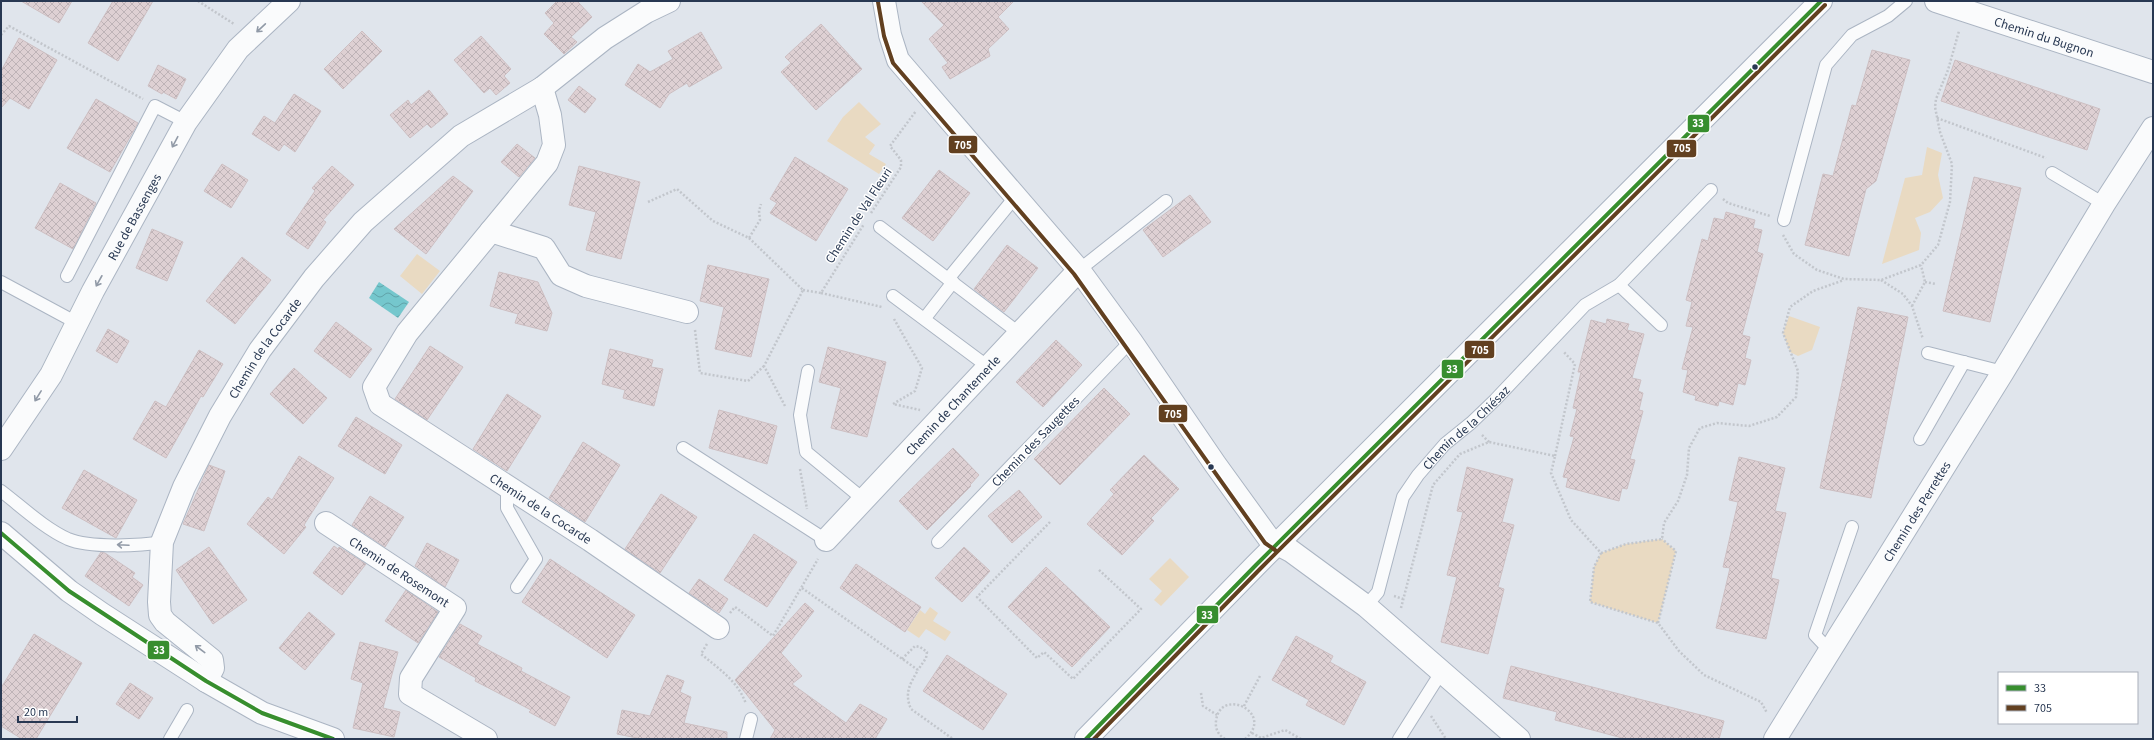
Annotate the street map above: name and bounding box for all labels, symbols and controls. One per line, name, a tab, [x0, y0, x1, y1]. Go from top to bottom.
street label: Chemin du Bugnon	[1992, 13, 2096, 62]
one-way arrow	[256, 23, 266, 32]
unlabelled marker	[1750, 62, 1760, 72]
line badge: 33	[1687, 114, 1710, 133]
text: 33	[1692, 116, 1704, 131]
line badge: 705	[948, 135, 978, 154]
one-way arrow	[171, 136, 178, 148]
text: 705	[954, 138, 972, 153]
line badge: 705	[1666, 139, 1697, 158]
text: 705	[1673, 141, 1691, 156]
street label: Chemin de Val Fleuri	[821, 164, 897, 267]
street label: Rue de Bassenges	[104, 170, 166, 264]
one-way arrow	[95, 275, 102, 287]
street label: Chemin de la Cocarde	[225, 295, 306, 402]
line badge: 705	[1464, 340, 1495, 359]
text: 705	[1471, 343, 1489, 358]
street label: Chemin de Chantemerle	[902, 352, 1005, 460]
line badge: 33	[1441, 359, 1464, 379]
text: 33	[1446, 362, 1458, 377]
street label: Chemin de la Chiésaz	[1419, 381, 1515, 474]
one-way arrow	[34, 390, 42, 402]
street label: Chemin des Saugettes	[988, 392, 1084, 491]
line badge: 705	[1158, 404, 1188, 423]
text: 705	[1164, 407, 1182, 422]
street label: Chemin des Perrettes	[1879, 458, 1956, 566]
unlabelled marker	[1206, 462, 1216, 472]
street label: Chemin de la Cocarde	[486, 469, 595, 549]
street label: Chemin de Rosemont	[345, 533, 453, 612]
one-way arrow	[117, 541, 130, 548]
line badge: 33	[1196, 605, 1219, 624]
text: 33	[1201, 608, 1213, 623]
line badge: 33	[147, 640, 170, 660]
text: 33	[153, 643, 165, 658]
one-way arrow	[195, 645, 206, 654]
legend	[1998, 672, 2138, 724]
text: 33	[2034, 680, 2046, 697]
scale bar	[18, 698, 77, 724]
text: 705	[2034, 700, 2052, 717]
text: 20 m	[24, 704, 48, 721]

